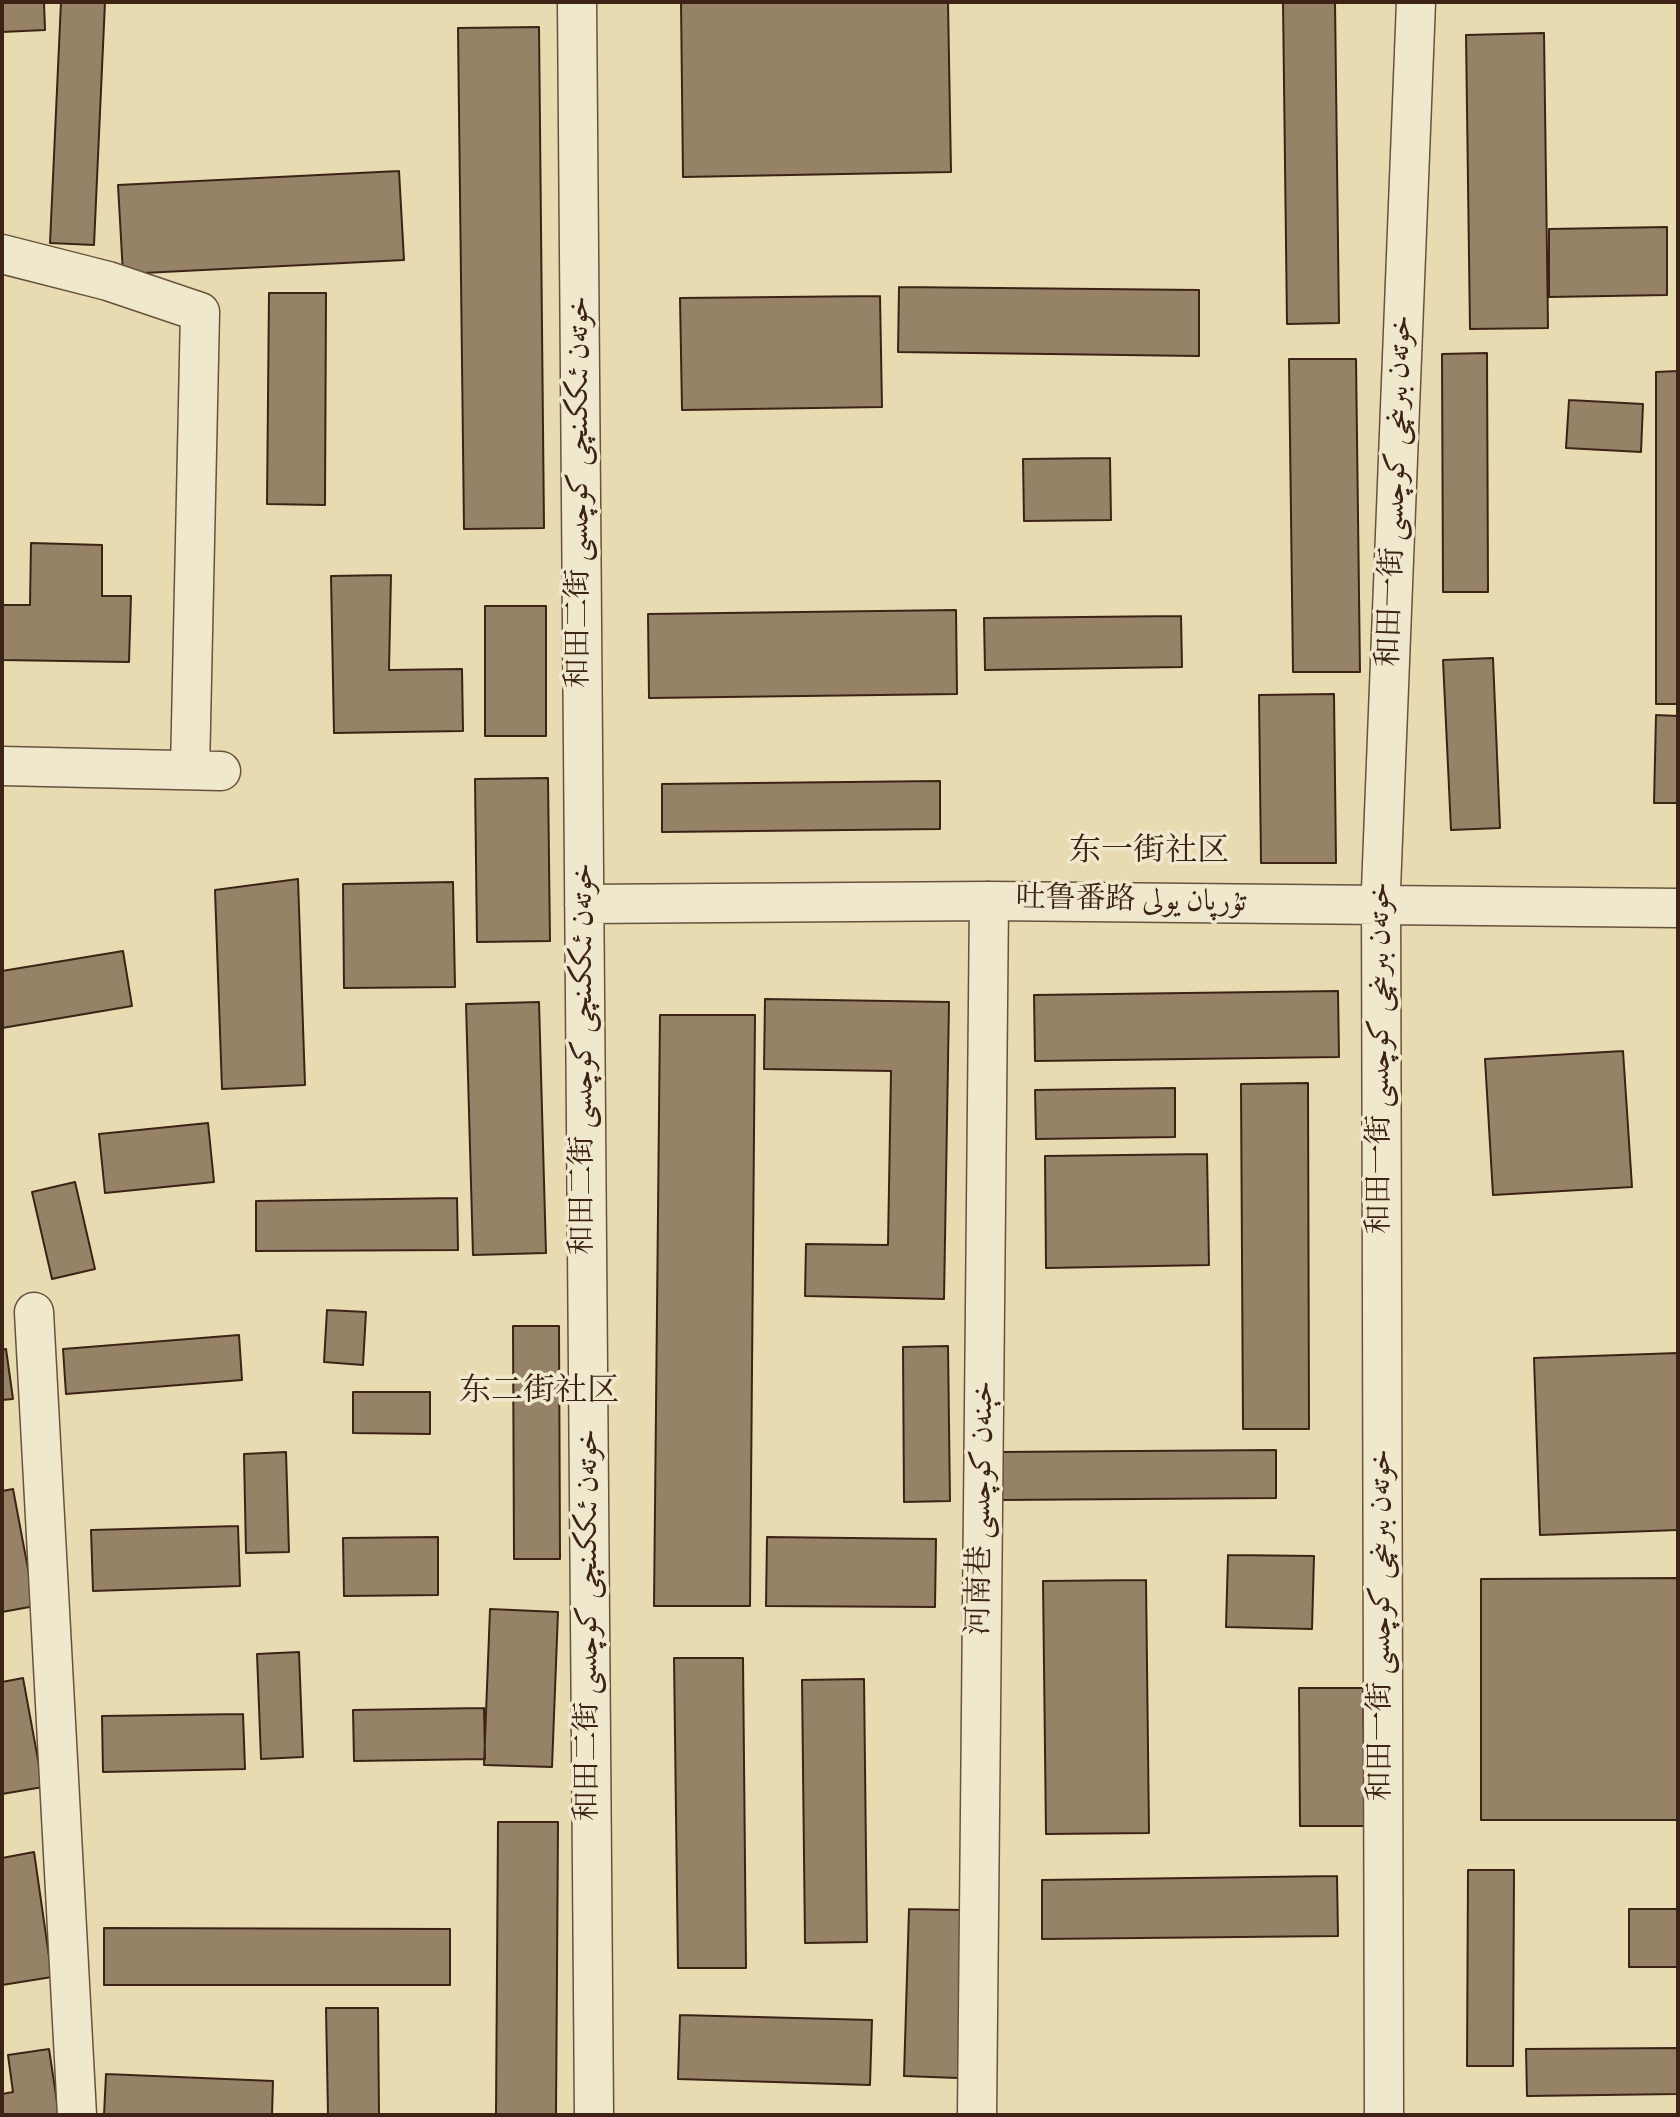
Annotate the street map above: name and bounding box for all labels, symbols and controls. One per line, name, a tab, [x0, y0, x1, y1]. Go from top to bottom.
street label: 和田二街 خوتەن ئىككىنچى كوچىسى	[563, 296, 599, 688]
street label: 和田一街 خوتەن بىرىنچى كوچىسى	[1373, 314, 1421, 668]
district label: 东一街社区	[1069, 834, 1229, 872]
street label: 和田二街 خوتەن ئىككىنچى كوچىسى	[567, 863, 603, 1255]
street label: 吐鲁番路 تۇرپان يولى	[1015, 882, 1247, 922]
street label: 和田一街 خوتەن بىرىنچى كوچىسى	[1364, 882, 1400, 1234]
district label: 东二街社区	[459, 1374, 619, 1412]
street label: 河南巷 خېنەن كوچىسى	[963, 1380, 1003, 1636]
street label: 和田二街 خوتەن ئىككىنچى كوچىسى	[572, 1429, 608, 1821]
street label: 和田一街 خوتەن بىرىنچى كوچىسى	[1365, 1449, 1401, 1801]

